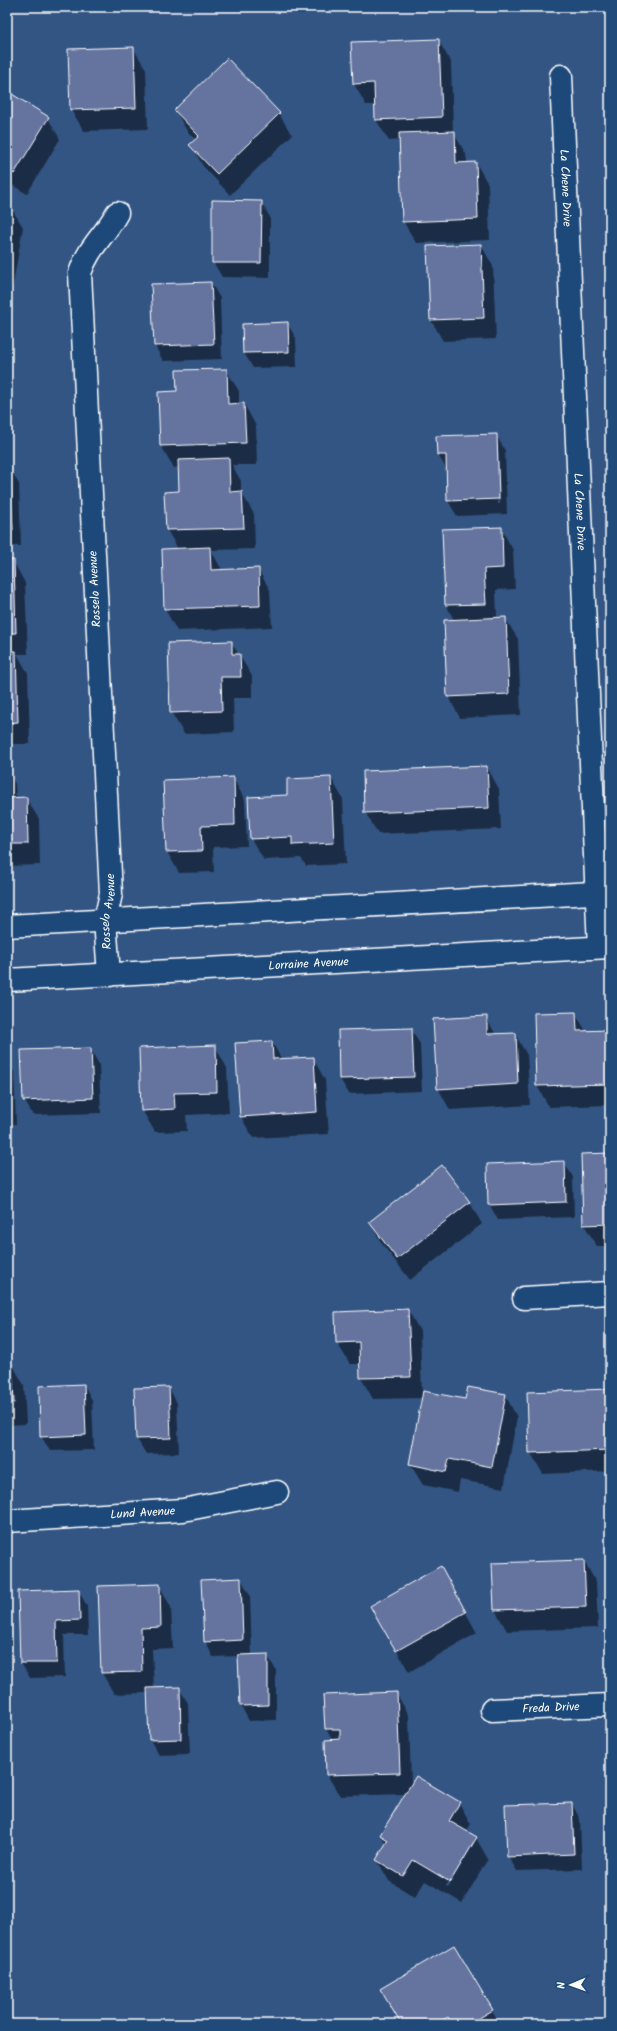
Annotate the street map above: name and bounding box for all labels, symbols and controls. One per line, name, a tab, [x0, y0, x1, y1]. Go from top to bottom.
street label: La Chene Drive	[555, 149, 577, 228]
street label: La Chene Drive	[569, 472, 591, 551]
street label: Rosselo Avenue	[83, 550, 106, 628]
street label: Rosselo Avenue	[95, 872, 121, 950]
street label: Lorraine Avenue	[268, 952, 350, 975]
street label: Lund Avenue	[110, 1501, 176, 1524]
street label: Freda Drive	[522, 1697, 581, 1718]
north arrow	[551, 1965, 591, 2005]
text: N	[553, 1981, 571, 1989]

